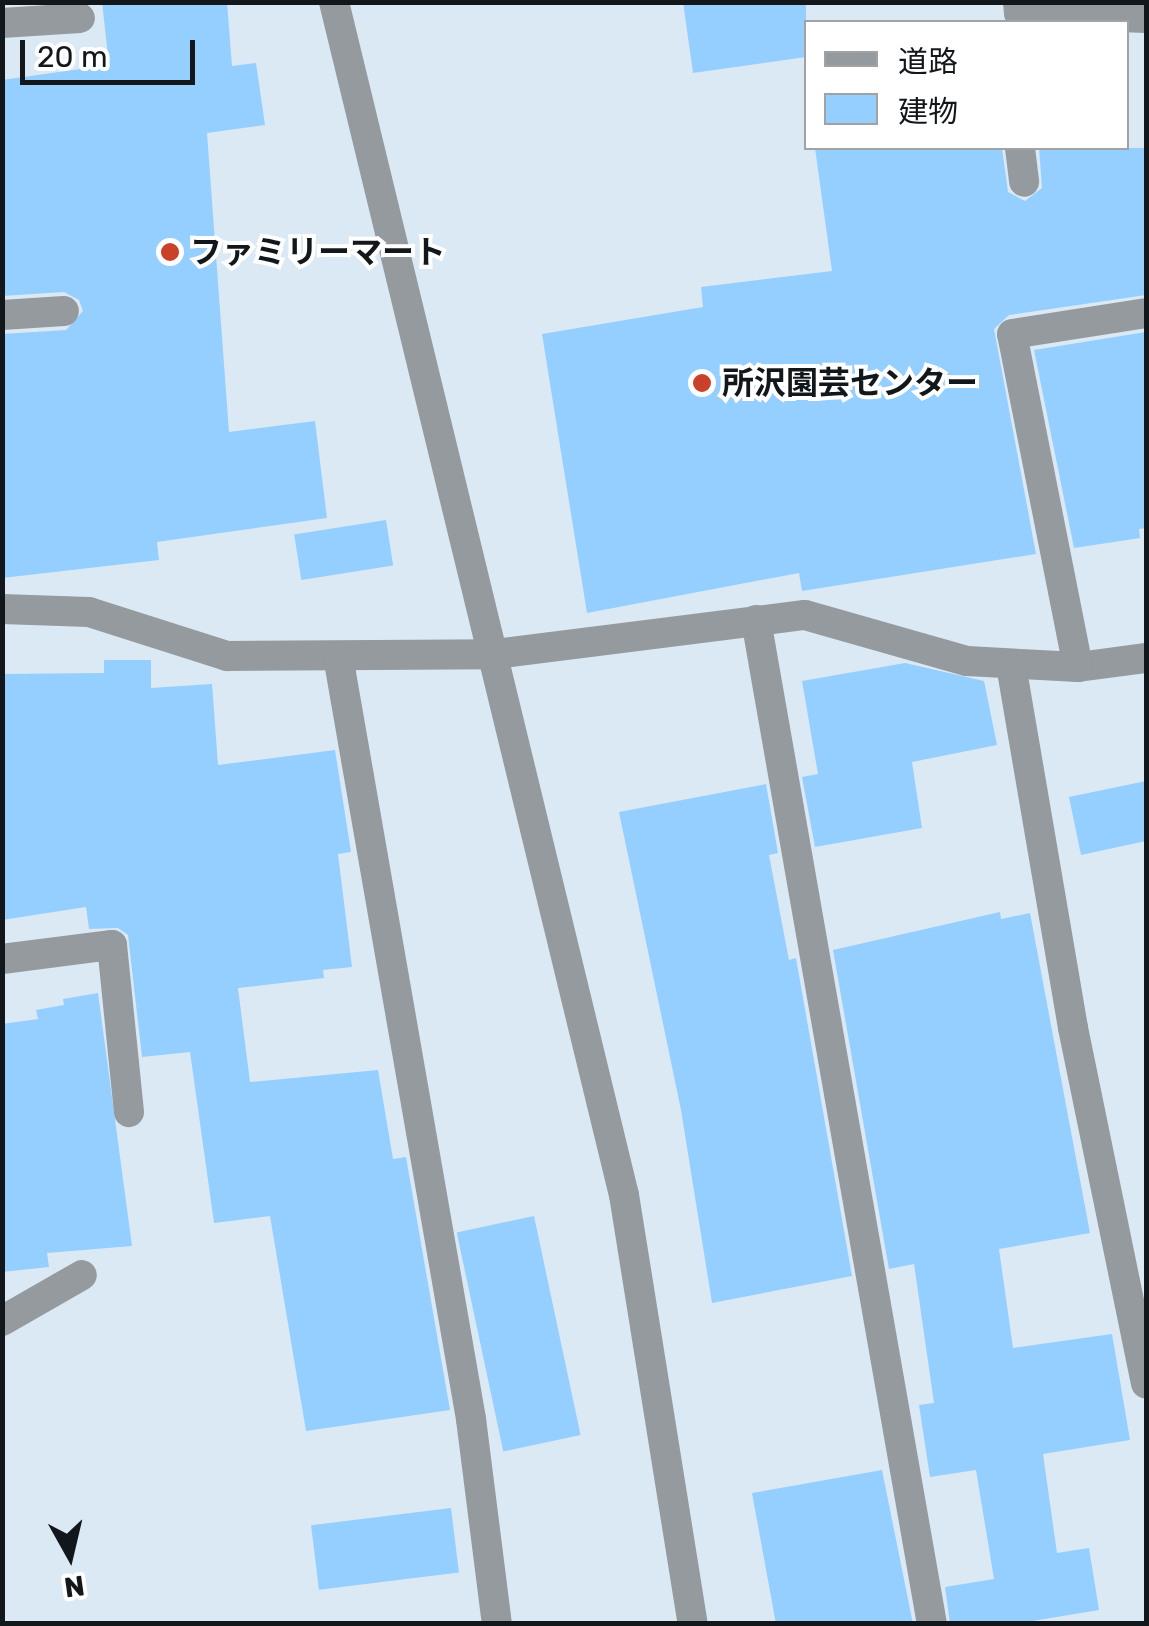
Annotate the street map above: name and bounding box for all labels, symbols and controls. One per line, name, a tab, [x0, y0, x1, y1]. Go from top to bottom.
scale bar	[25, 20, 200, 82]
legend	[804, 20, 1129, 150]
text: 20 m	[37, 39, 108, 75]
text: 道路	[898, 44, 958, 80]
text: 建物	[898, 94, 958, 130]
place label: ファミリーマート	[190, 233, 446, 271]
marker: ファミリーマート	[159, 241, 181, 263]
place label: 所沢園芸センター	[722, 364, 978, 402]
marker: 所沢園芸センター	[691, 372, 713, 394]
north arrow	[20, 1506, 120, 1606]
text: N	[62, 1568, 87, 1604]

